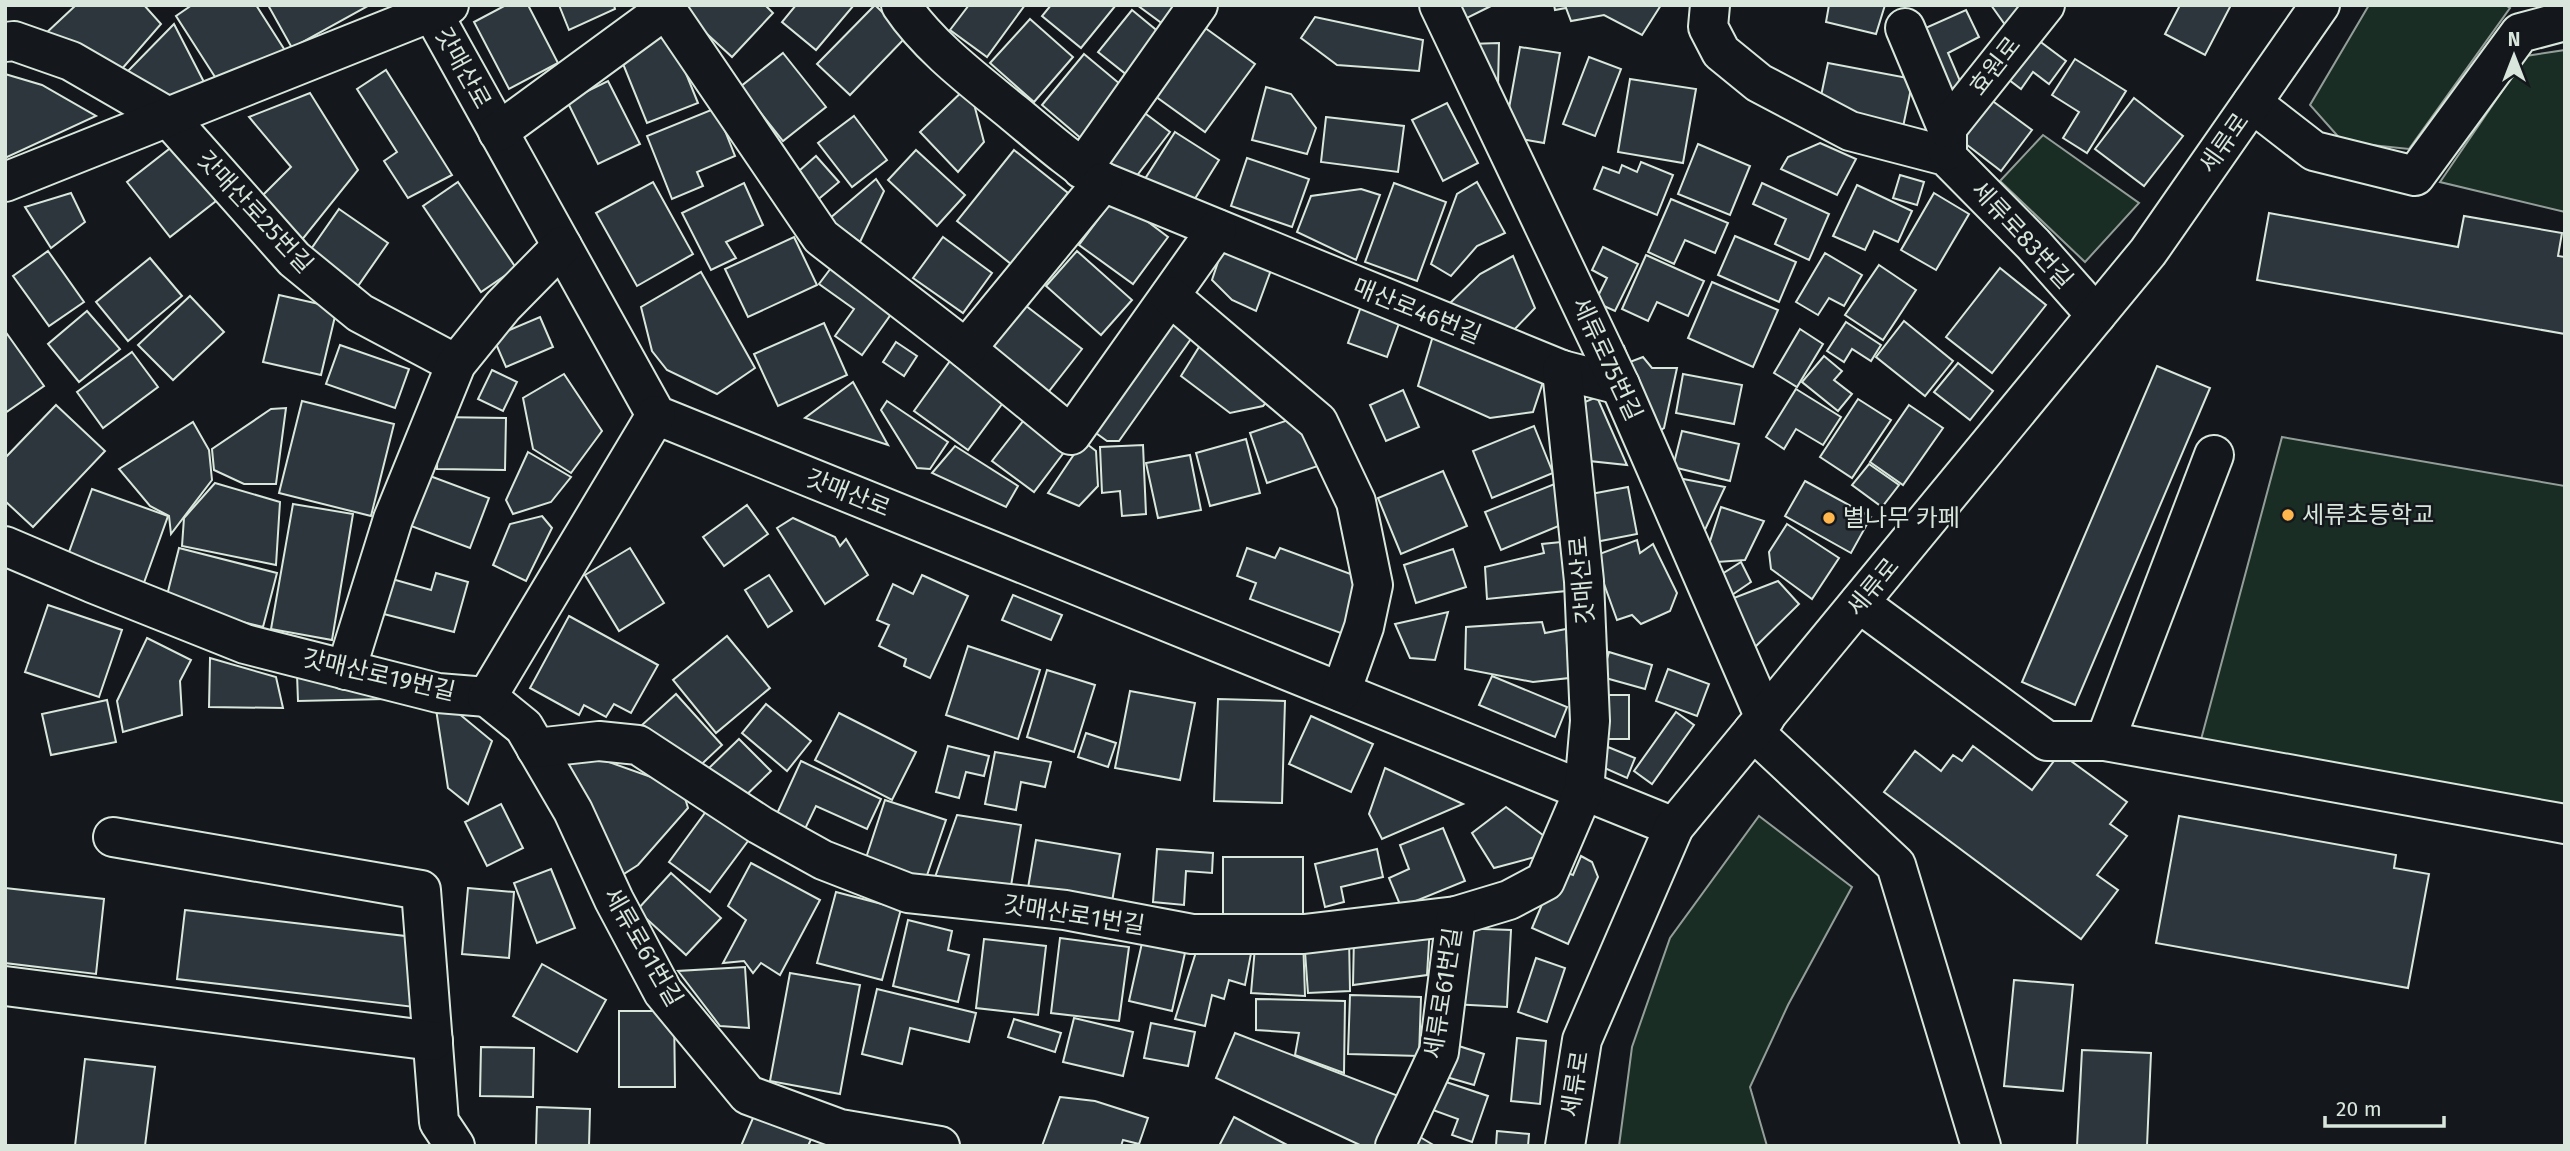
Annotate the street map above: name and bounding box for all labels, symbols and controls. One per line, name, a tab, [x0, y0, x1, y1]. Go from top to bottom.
north arrow	[2479, 21, 2549, 91]
street label: 갓매산로	[429, 23, 497, 113]
text: N	[2508, 28, 2520, 51]
street label: 효원로	[1964, 31, 2026, 101]
street label: 세류로	[2194, 108, 2254, 178]
street label: 갓매산로25번길	[191, 145, 319, 279]
street label: 세류로83번길	[1966, 176, 2078, 294]
street label: 매산로46번길	[1349, 273, 1485, 349]
street label: 세류로75번길	[1566, 293, 1648, 425]
street label: 갓매산로	[802, 463, 894, 523]
place label: 세류초등학교	[2302, 501, 2434, 529]
place label: 별나무 카페	[1843, 504, 1960, 532]
marker: 세류초등학교	[2280, 507, 2296, 523]
marker: 별나무 카페	[1821, 510, 1837, 526]
street label: 갓매산로	[1564, 535, 1600, 625]
street label: 세류로	[1841, 552, 1905, 622]
street label: 갓매산로19번길	[300, 644, 458, 706]
street label: 세류로61번길	[598, 883, 688, 1011]
street label: 갓매산로1번길	[1001, 890, 1147, 940]
street label: 세류로61번길	[1419, 925, 1467, 1061]
street label: 세류로	[1556, 1049, 1594, 1119]
scale bar	[2325, 1084, 2444, 1128]
text: 20 m	[2336, 1096, 2382, 1122]

